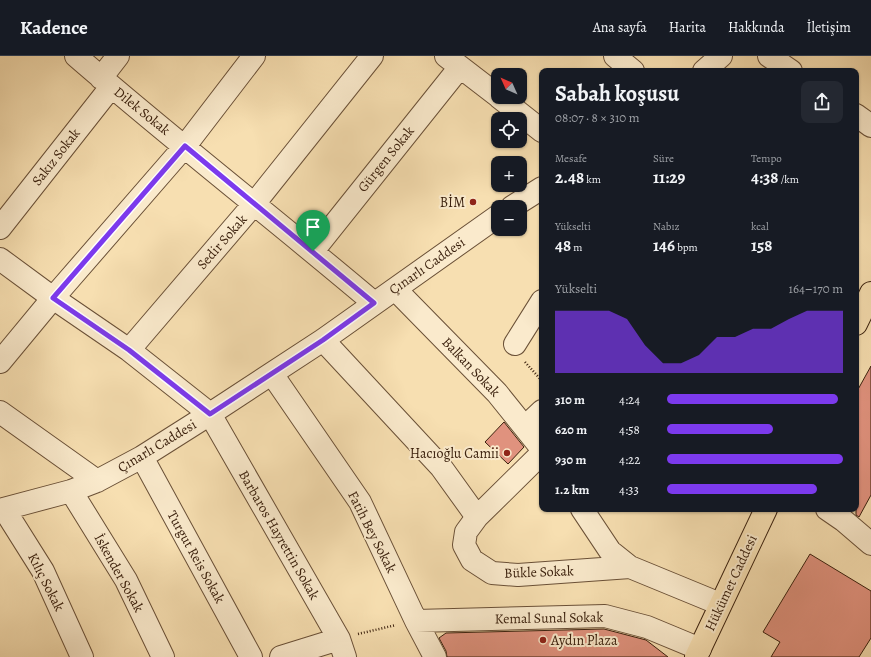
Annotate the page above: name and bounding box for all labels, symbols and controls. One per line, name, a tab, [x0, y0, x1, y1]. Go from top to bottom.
text: Kadence	[20, 15, 88, 41]
text: Ana sayfa	[593, 18, 647, 37]
text: Harita	[669, 18, 706, 37]
text: Hakkında	[728, 18, 784, 37]
text: İletişim	[806, 18, 851, 37]
north arrow	[491, 68, 527, 104]
map controls	[491, 68, 527, 236]
text: Sabah koşusu	[555, 79, 679, 109]
button: share	[801, 81, 843, 123]
street label: Dilek Sokak	[110, 82, 174, 140]
text: 08:07 · 8 × 310 m	[555, 109, 640, 126]
button: locate	[491, 112, 527, 148]
street label: Gürgen Sokak	[353, 122, 419, 196]
street label: Sakız Sokak	[28, 124, 84, 190]
text: Mesafe	[555, 151, 587, 166]
text: Süre	[653, 151, 674, 166]
text: Tempo	[751, 151, 782, 166]
button: +	[491, 156, 527, 192]
text: 2.48	[555, 166, 584, 189]
text: 11:29	[653, 166, 685, 189]
text: 4:38	[751, 166, 779, 189]
text: km	[584, 172, 601, 187]
text: /km	[779, 172, 799, 187]
place label: BİM	[440, 193, 465, 212]
marker: BİM	[468, 197, 478, 207]
button: −	[491, 200, 527, 236]
street label: Sedir Sokak	[193, 210, 251, 274]
pin	[296, 210, 330, 251]
icon: arrive	[302, 216, 324, 238]
text: Yükselti	[555, 219, 591, 234]
text: Nabız	[653, 219, 680, 234]
text: kcal	[751, 219, 769, 234]
street label: Çınarlı Caddesi	[385, 233, 469, 299]
text: 48	[555, 234, 571, 257]
text: 146	[653, 234, 675, 257]
text: 158	[751, 234, 773, 257]
text: m	[571, 240, 583, 255]
text: bpm	[675, 240, 698, 255]
text: Yükselti	[555, 280, 597, 297]
text: 164–170 m	[789, 280, 843, 297]
street label: Balkan Sokak	[438, 333, 504, 401]
text: 310 m	[555, 391, 585, 408]
text: 4:24	[619, 391, 640, 408]
street label: Çınarlı Caddesi	[114, 415, 200, 477]
text: 620 m	[555, 421, 587, 438]
text: 4:58	[619, 421, 640, 438]
place label: Hacıoğlu Camii	[410, 444, 499, 463]
marker: Hacıoğlu Camii	[502, 448, 512, 458]
text: 930 m	[555, 451, 586, 468]
text: 4:22	[619, 451, 640, 468]
street label: Barbaros Hayrettin Sokak	[234, 467, 324, 603]
text: 1.2 km	[555, 481, 589, 498]
text: 4:33	[619, 481, 639, 498]
street label: Fatih Bey Sokak	[343, 488, 401, 576]
street label: Turgut Reis Sokak	[163, 507, 229, 607]
street label: İskender Sokak	[90, 530, 148, 616]
street label: Hükümet Caddesi	[700, 532, 762, 634]
street label: Kılıç Sokak	[23, 550, 69, 614]
street label: Bükle Sokak	[504, 561, 574, 583]
street label: Kemal Sunal Sokak	[495, 608, 604, 628]
place label: Aydın Plaza	[550, 631, 618, 650]
marker: Aydın Plaza	[538, 635, 548, 645]

